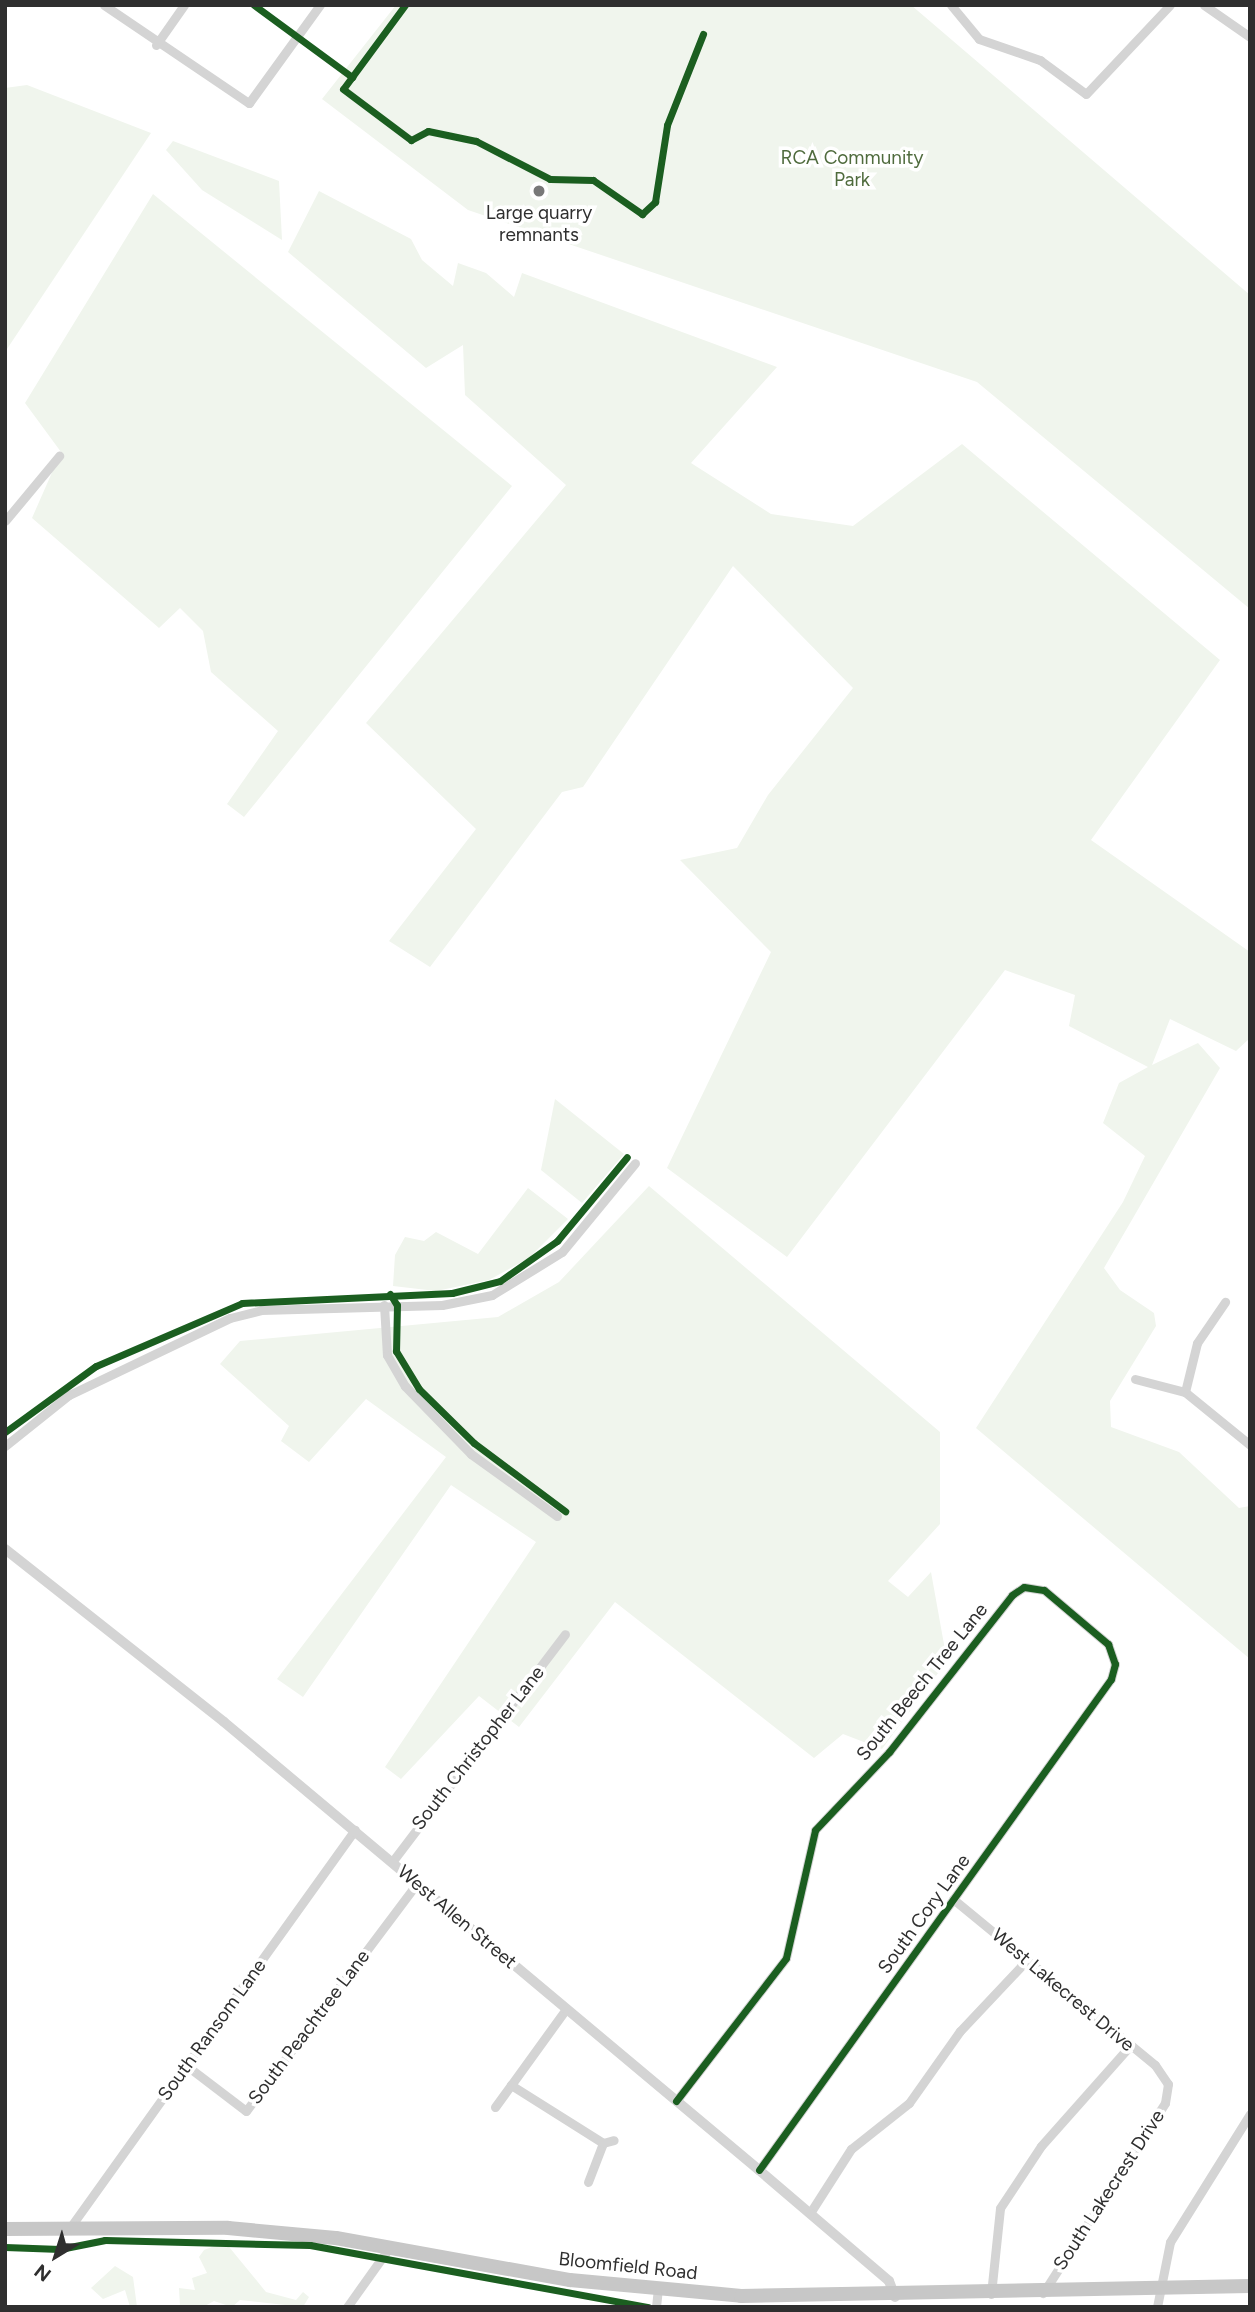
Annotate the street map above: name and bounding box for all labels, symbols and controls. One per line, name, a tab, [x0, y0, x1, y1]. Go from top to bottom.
park label: RCA Community Park	[781, 147, 923, 191]
marker: Large quarry remnants	[531, 183, 547, 199]
place label: Large quarry remnants	[486, 202, 592, 246]
street label: South Beech Tree Lane	[852, 1599, 992, 1765]
street label: South Christopher Lane	[407, 1661, 549, 1835]
street label: South Cory Lane	[873, 1850, 975, 1978]
street label: West Allen Street	[393, 1860, 521, 1974]
street label: West Lakecrest Drive	[987, 1924, 1139, 2056]
street label: South Peachtree Lane	[244, 1945, 374, 2109]
street label: South Ransom Lane	[153, 1955, 271, 2105]
street label: South Lakecrest Drive	[1049, 2106, 1169, 2274]
north arrow	[21, 2221, 91, 2291]
street label: Bloomfield Road	[557, 2247, 699, 2285]
text: N	[30, 2259, 56, 2287]

